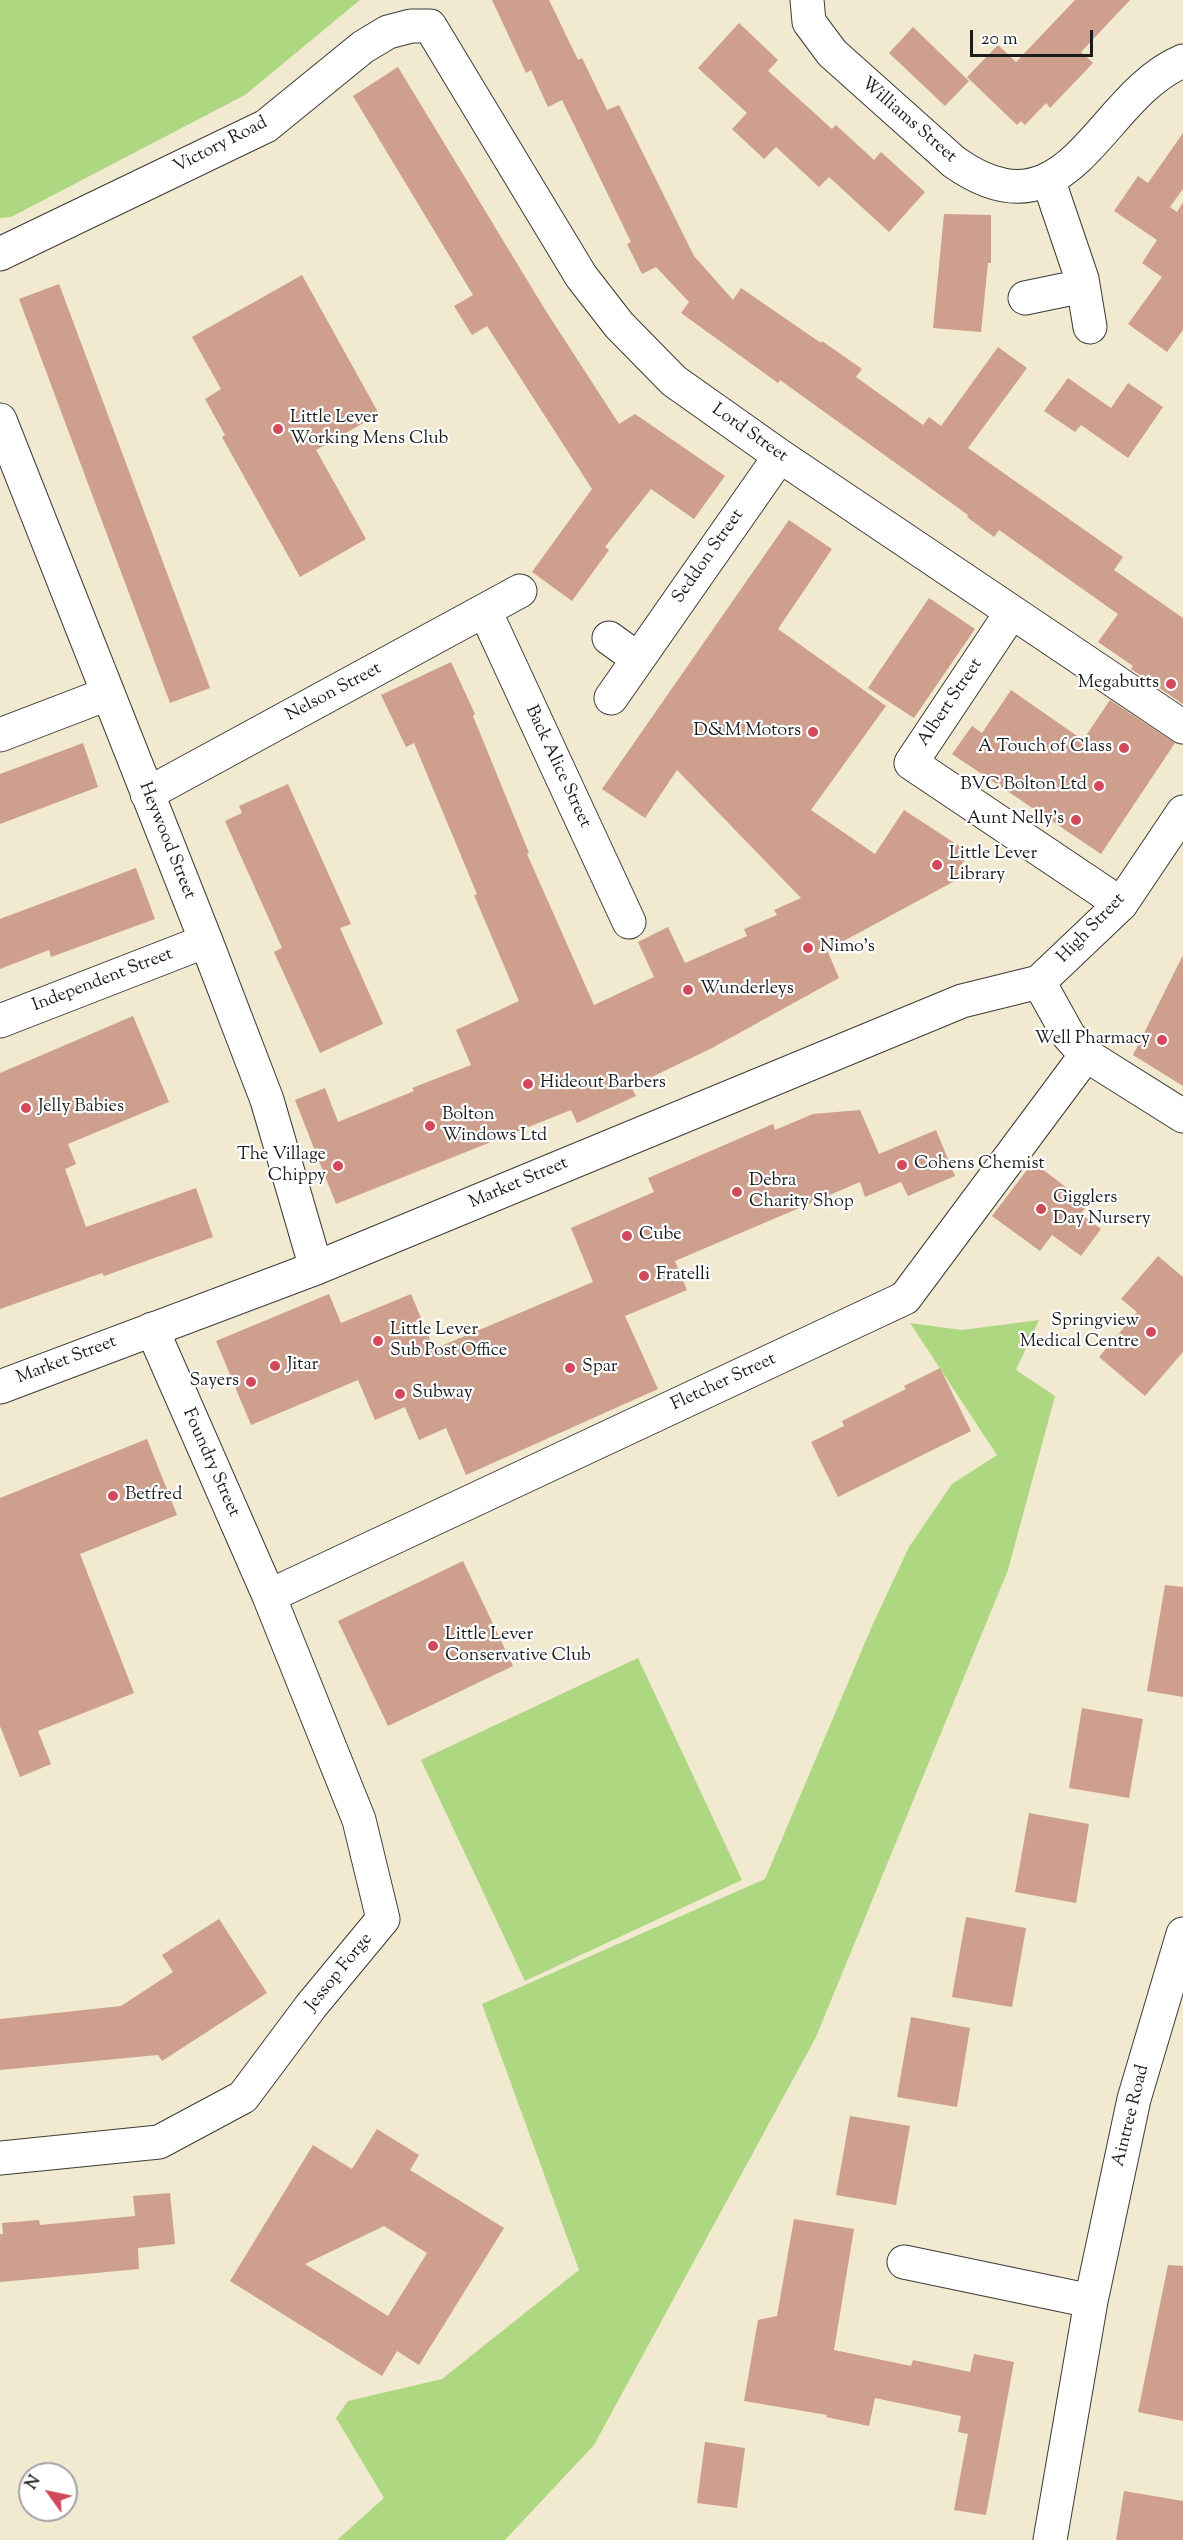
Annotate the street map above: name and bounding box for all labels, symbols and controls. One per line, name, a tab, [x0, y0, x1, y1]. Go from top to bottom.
scale bar	[973, 18, 1096, 56]
text: 20 m	[981, 27, 1018, 53]
street label: Williams Street	[856, 74, 960, 168]
street label: Victory Road	[170, 113, 272, 179]
street label: Lord Street	[707, 400, 791, 468]
place label: Little Lever Working Mens Club	[290, 408, 448, 450]
marker: Little Lever Working Mens Club	[271, 422, 285, 436]
street label: Seddon Street	[669, 506, 749, 608]
street label: Albert Street	[914, 655, 988, 751]
street label: Nelson Street	[282, 659, 386, 727]
place label: Megabutts	[1078, 673, 1159, 695]
marker: Megabutts	[1164, 677, 1178, 691]
street label: Back Alice Street	[519, 702, 595, 832]
place label: D&M Motors	[693, 721, 801, 743]
marker: D&M Motors	[806, 725, 820, 739]
place label: A Touch of Class	[978, 737, 1112, 759]
marker: A Touch of Class	[1117, 741, 1131, 755]
place label: BVC Bolton Ltd	[960, 775, 1087, 797]
street label: Heywood Street	[133, 779, 199, 903]
marker: BVC Bolton Ltd	[1092, 779, 1106, 793]
place label: Aunt Nelly's	[967, 809, 1064, 831]
marker: Aunt Nelly's	[1069, 813, 1083, 827]
place label: Little Lever Library	[949, 844, 1037, 886]
marker: Little Lever Library	[930, 858, 944, 872]
street label: High Street	[1053, 890, 1131, 968]
place label: Nimo's	[820, 937, 875, 959]
marker: Nimo's	[801, 941, 815, 955]
street label: Independent Street	[30, 944, 176, 1018]
place label: Wunderleys	[700, 979, 794, 1001]
marker: Wunderleys	[681, 983, 695, 997]
place label: Well Pharmacy	[1035, 1029, 1150, 1051]
marker: Well Pharmacy	[1155, 1033, 1169, 1047]
place label: Hideout Barbers	[540, 1073, 666, 1095]
marker: Hideout Barbers	[521, 1077, 535, 1091]
place label: Jelly Babies	[38, 1097, 124, 1119]
marker: Jelly Babies	[19, 1101, 33, 1115]
place label: Bolton Windows Ltd	[442, 1105, 547, 1148]
marker: Bolton Windows Ltd	[423, 1119, 437, 1133]
place label: The Village Chippy	[237, 1145, 326, 1188]
street label: Market Street	[466, 1153, 572, 1215]
place label: Cohens Chemist	[914, 1154, 1045, 1176]
marker: Cohens Chemist	[895, 1158, 909, 1172]
marker: The Village Chippy	[331, 1159, 345, 1173]
place label: Debra Charity Shop	[749, 1171, 854, 1214]
marker: Debra Charity Shop	[730, 1185, 744, 1199]
place label: Gigglers Day Nursery	[1053, 1188, 1151, 1230]
marker: Gigglers Day Nursery	[1034, 1202, 1048, 1216]
place label: Cube	[639, 1225, 682, 1247]
marker: Cube	[620, 1229, 634, 1243]
place label: Fratelli	[656, 1265, 710, 1287]
marker: Fratelli	[637, 1269, 651, 1283]
place label: Springview Medical Centre	[1020, 1311, 1139, 1354]
place label: Little Lever Sub Post Office	[390, 1320, 507, 1362]
marker: Springview Medical Centre	[1144, 1325, 1158, 1339]
street label: Market Street	[14, 1332, 120, 1390]
marker: Little Lever Sub Post Office	[371, 1334, 385, 1348]
street label: Fletcher Street	[668, 1349, 780, 1417]
place label: Jitar	[287, 1355, 318, 1377]
place label: Spar	[582, 1357, 618, 1379]
marker: Jitar	[268, 1359, 282, 1373]
marker: Spar	[563, 1361, 577, 1375]
place label: Sayers	[189, 1371, 239, 1393]
marker: Sayers	[244, 1375, 258, 1389]
place label: Subway	[412, 1383, 473, 1405]
marker: Subway	[393, 1387, 407, 1401]
street label: Foundry Street	[176, 1405, 244, 1521]
place label: Betfred	[125, 1485, 182, 1507]
marker: Betfred	[106, 1489, 120, 1503]
place label: Little Lever Conservative Club	[445, 1625, 591, 1668]
marker: Little Lever Conservative Club	[426, 1639, 440, 1653]
street label: Jessop Forge	[302, 1929, 378, 2017]
street label: Aintree Road	[1109, 2063, 1155, 2169]
north arrow	[18, 2462, 78, 2522]
text: N	[21, 2471, 47, 2495]

